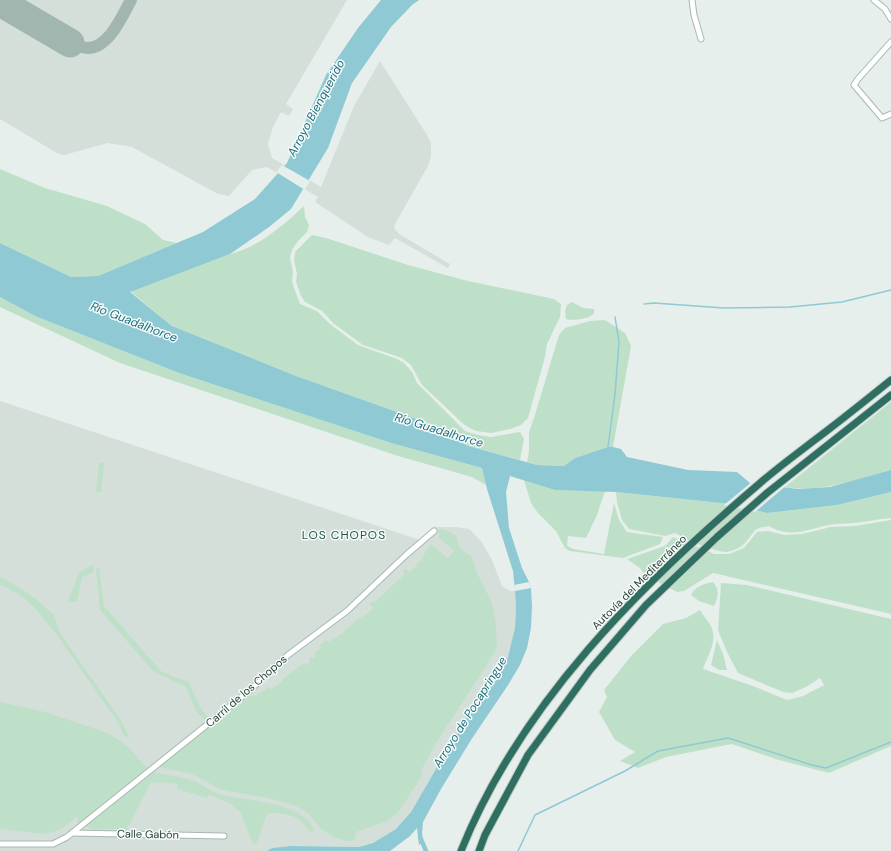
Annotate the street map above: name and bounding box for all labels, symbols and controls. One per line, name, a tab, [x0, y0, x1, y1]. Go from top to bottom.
water label: Arroyo Bienquerido	[283, 57, 348, 160]
water label: Río Guadalhorce	[88, 298, 180, 346]
water label: Río Guadalhorce	[393, 409, 485, 451]
district label: LOS CHOPOS	[302, 527, 386, 543]
street label: Autovía del Mediterráneo	[589, 532, 689, 632]
street label: Carril de los Chopos	[202, 652, 290, 730]
water label: Arroyo de Pocapringue	[429, 654, 511, 771]
street label: Calle Gabón	[117, 826, 179, 842]

